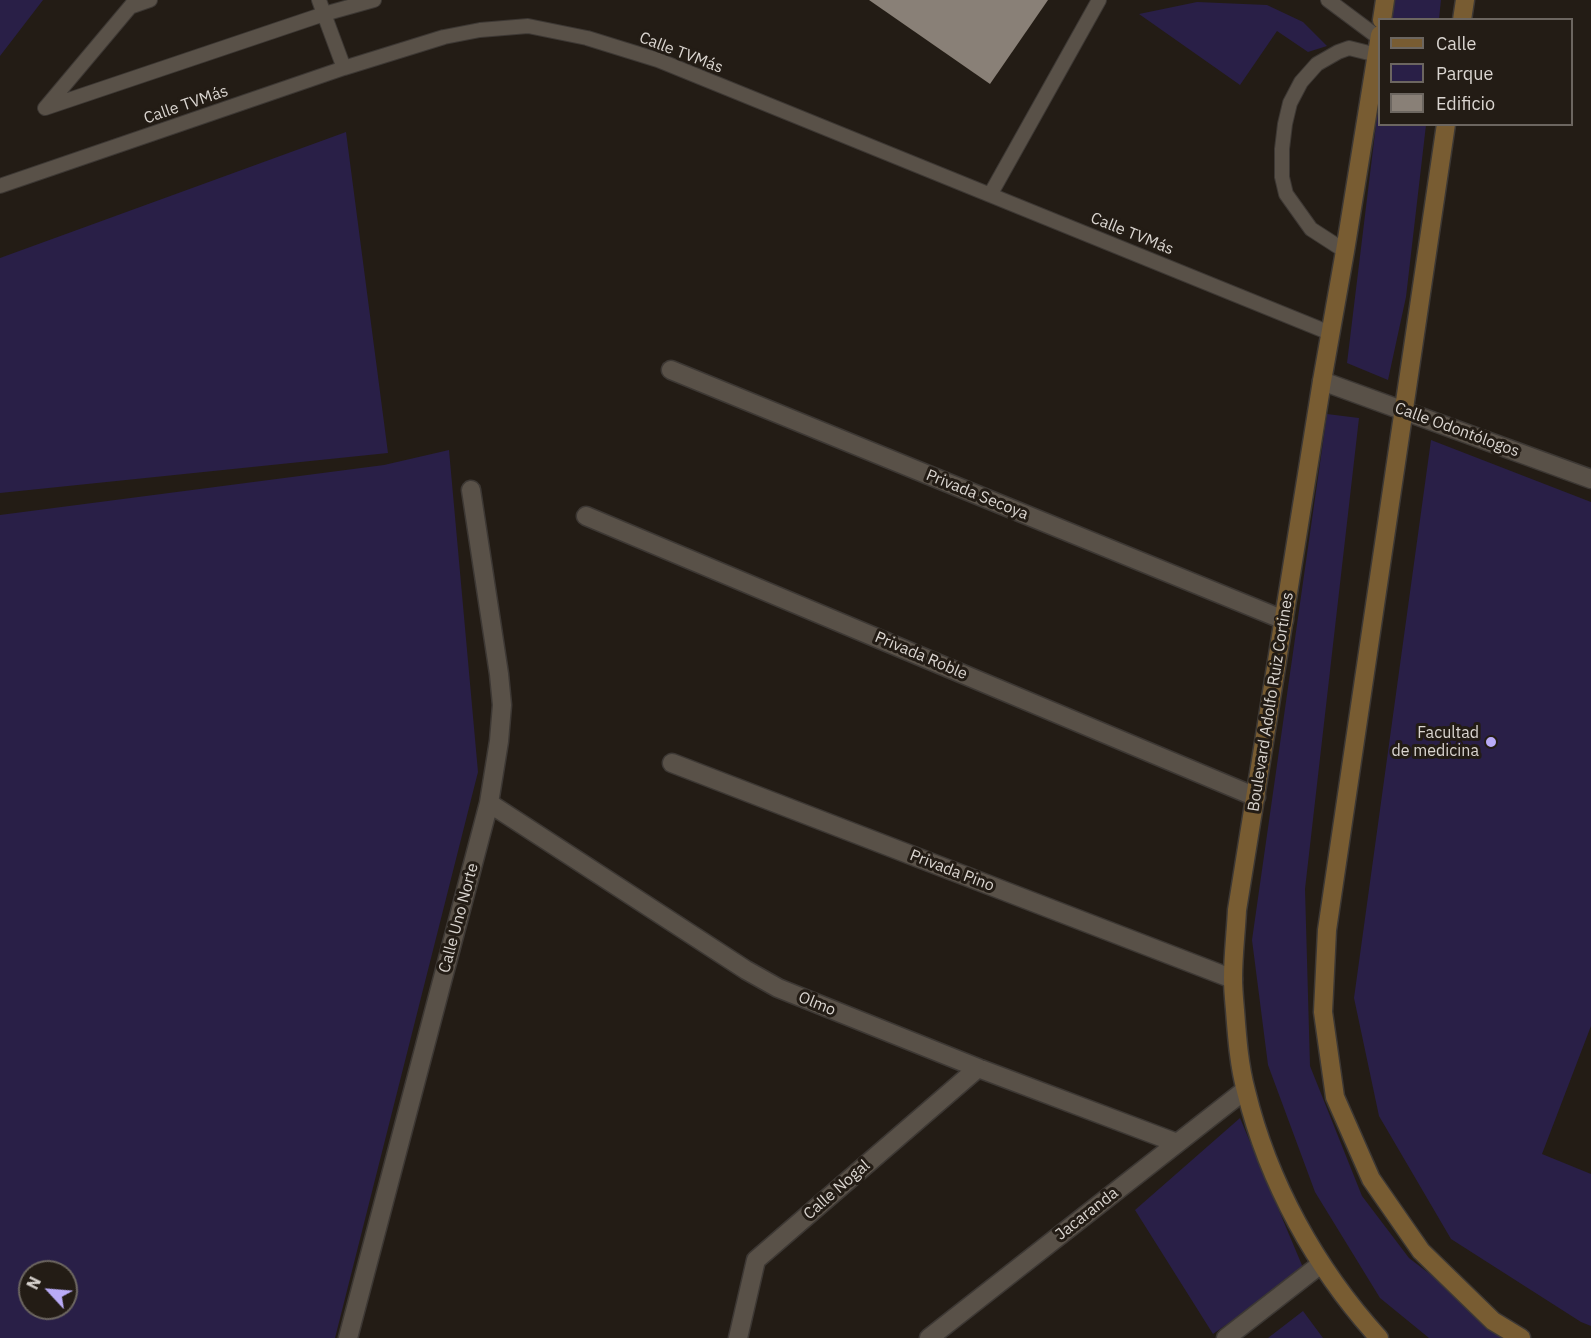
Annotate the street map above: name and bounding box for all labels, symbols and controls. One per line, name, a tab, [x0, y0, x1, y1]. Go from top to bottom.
legend	[1378, 18, 1573, 126]
street label: Calle TVMás	[636, 28, 726, 78]
text: Calle	[1436, 32, 1476, 55]
text: Parque	[1436, 62, 1493, 85]
street label: Calle TVMás	[141, 82, 231, 128]
text: Edificio	[1436, 92, 1495, 115]
street label: Calle TVMás	[1088, 209, 1176, 259]
street label: Calle Odontólogos	[1392, 399, 1522, 461]
street label: Privada Secoya	[923, 466, 1031, 524]
street label: Boulevard Adolfo Ruiz Cortines	[1244, 591, 1298, 813]
street label: Privada Roble	[872, 628, 970, 684]
place label: Facultad de medicina	[1391, 723, 1479, 761]
marker: Facultad de medicina	[1484, 735, 1498, 749]
street label: Privada Pino	[907, 846, 997, 896]
street label: Calle Uno Norte	[435, 861, 483, 975]
street label: Olmo	[796, 988, 838, 1020]
street label: Calle Nogal	[800, 1156, 874, 1224]
street label: Jacaranda	[1052, 1183, 1122, 1245]
north arrow	[18, 1260, 78, 1320]
text: N	[22, 1273, 45, 1293]

